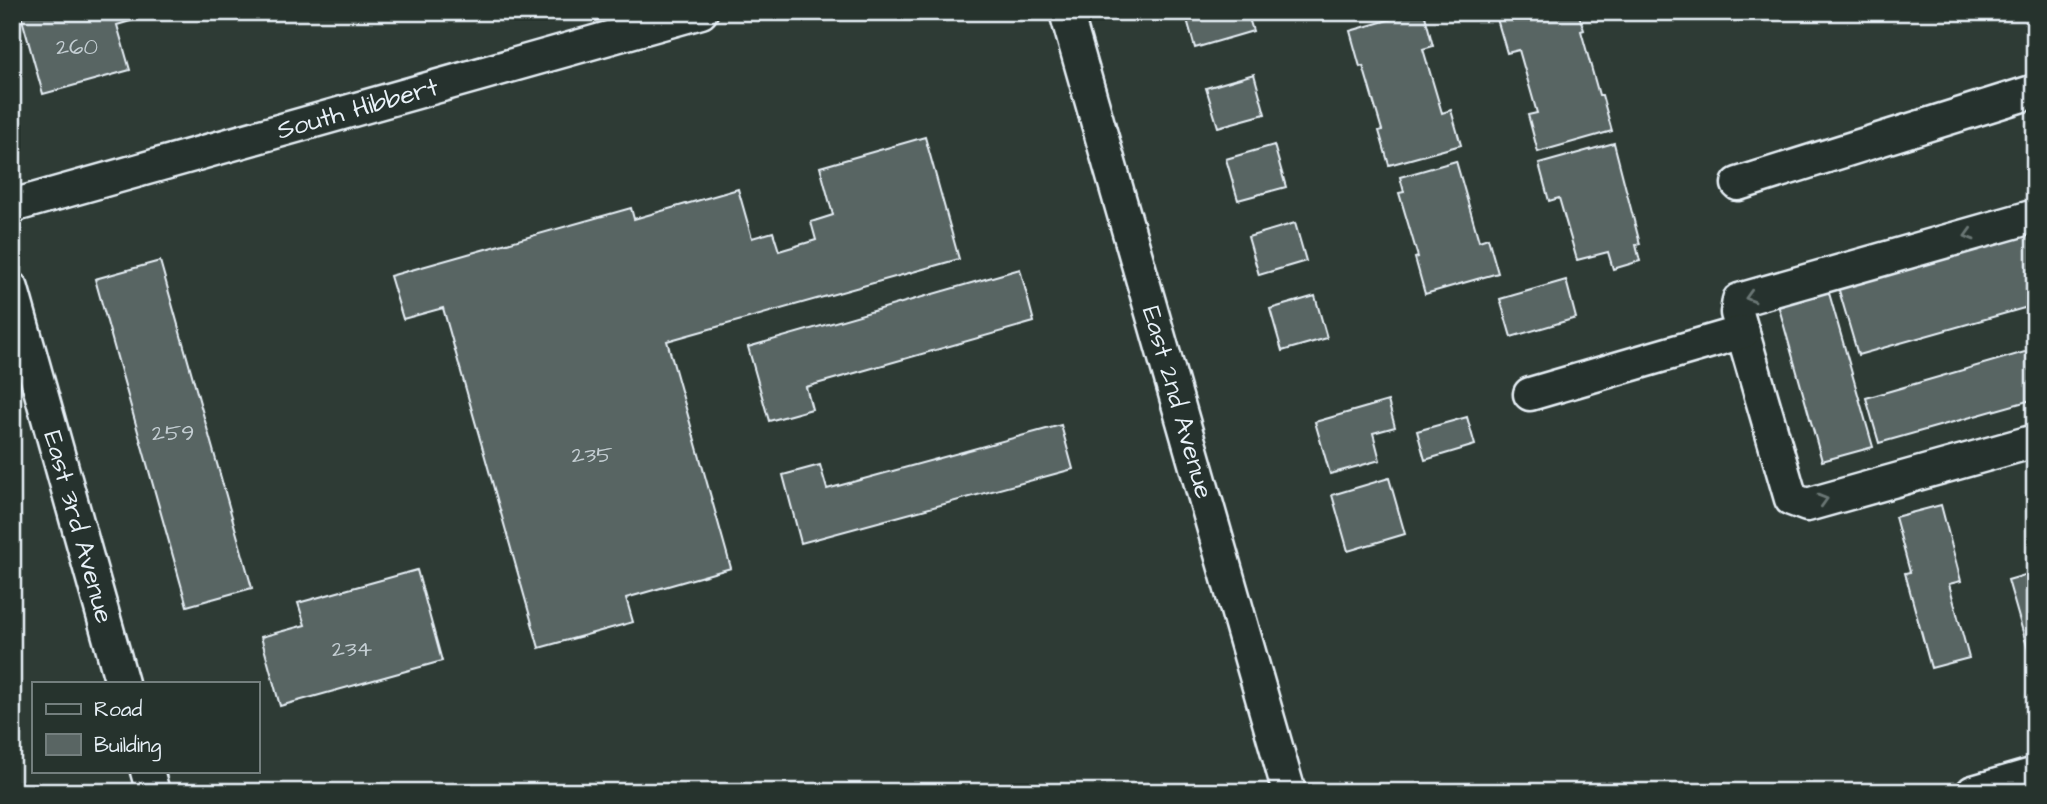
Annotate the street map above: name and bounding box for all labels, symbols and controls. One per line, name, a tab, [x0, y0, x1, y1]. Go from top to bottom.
house number: 260	[56, 31, 98, 63]
street label: South Hibbert	[273, 69, 443, 149]
one-way arrow	[1963, 226, 1975, 241]
one-way arrow	[1745, 289, 1757, 303]
street label: East 2nd Avenue	[1133, 302, 1222, 503]
house number: 259	[152, 417, 194, 449]
street label: East 3rd Avenue	[34, 426, 122, 627]
house number: 235	[571, 439, 613, 471]
one-way arrow	[1817, 494, 1829, 509]
house number: 234	[332, 633, 373, 665]
legend	[32, 682, 259, 772]
text: Road	[94, 695, 142, 724]
text: Building	[94, 731, 162, 762]

